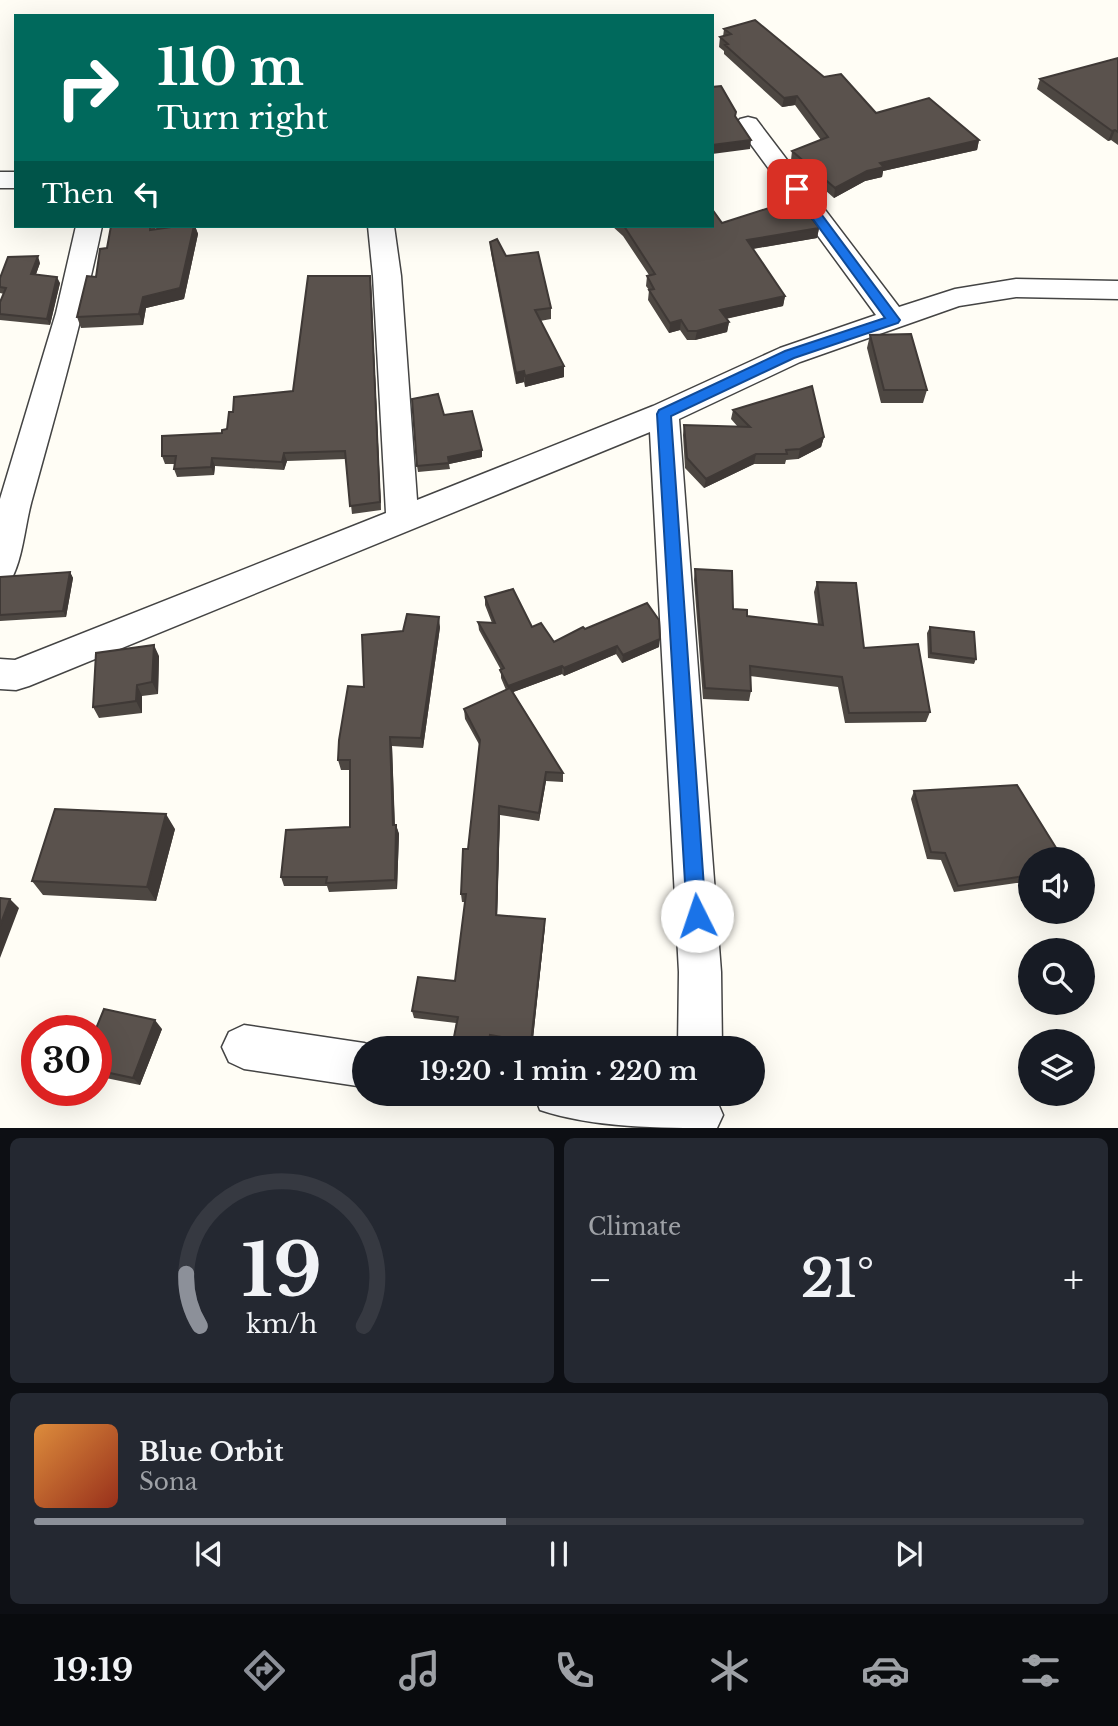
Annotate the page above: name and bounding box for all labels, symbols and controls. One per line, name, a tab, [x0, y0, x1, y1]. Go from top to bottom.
text: 110 m	[157, 37, 304, 98]
icon: right	[42, 42, 133, 133]
text: Turn right	[157, 98, 328, 138]
pin	[767, 159, 827, 219]
icon: arrive	[778, 170, 816, 208]
icon: left	[128, 175, 166, 213]
text: Then	[42, 178, 114, 210]
map controls	[1018, 847, 1095, 1106]
button: sound	[1018, 847, 1095, 924]
position arrow	[660, 879, 734, 953]
button: search	[1018, 938, 1095, 1015]
speed limit sign: 30	[21, 1015, 112, 1106]
button: layers	[1018, 1029, 1095, 1106]
text: 19:20 · 1 min · 220 m	[419, 1055, 698, 1087]
text: Climate	[588, 1213, 681, 1241]
text: 19	[242, 1226, 322, 1317]
text: 21°	[801, 1247, 874, 1311]
text: −	[588, 1256, 612, 1303]
text: +	[1063, 1256, 1084, 1303]
text: km/h	[247, 1309, 317, 1340]
text: Blue Orbit	[139, 1436, 284, 1468]
text: Sona	[139, 1468, 197, 1496]
icon: previous	[190, 1535, 228, 1573]
icon: pause	[540, 1535, 578, 1573]
icon: next	[890, 1535, 928, 1573]
icon: directions	[240, 1646, 289, 1695]
icon: music	[395, 1646, 444, 1695]
icon: phone	[550, 1646, 599, 1695]
icon: climate	[705, 1646, 754, 1695]
icon: car	[861, 1646, 910, 1695]
icon: filters	[1016, 1646, 1065, 1695]
text: 19:19	[53, 1650, 133, 1690]

